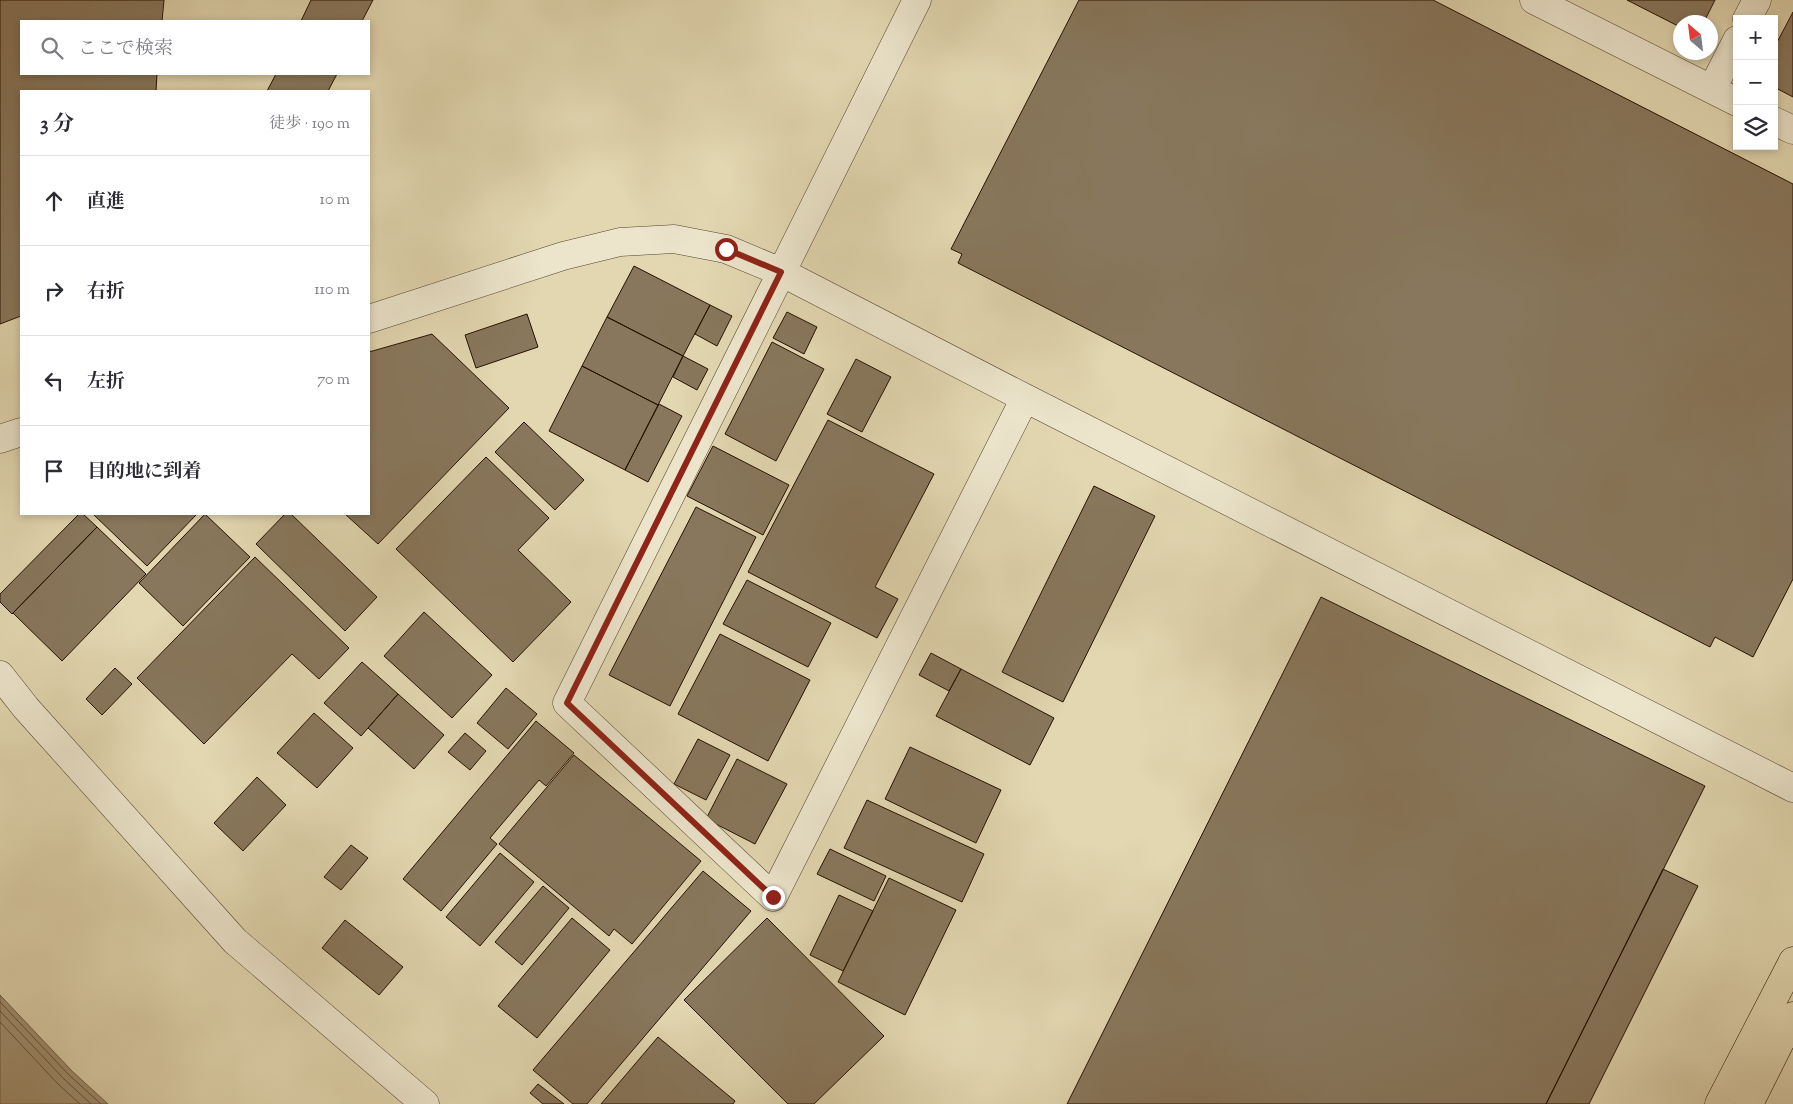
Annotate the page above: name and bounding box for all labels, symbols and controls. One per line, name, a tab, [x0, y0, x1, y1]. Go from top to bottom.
north arrow	[1673, 15, 1718, 60]
map controls	[1733, 15, 1778, 150]
button: +	[1733, 15, 1778, 60]
search box	[20, 20, 370, 75]
icon: search	[38, 34, 66, 62]
text: ここで検索	[78, 36, 173, 63]
button: −	[1733, 60, 1778, 105]
button: layers	[1733, 105, 1778, 150]
text: 3 分	[40, 110, 74, 140]
text: 徒歩 · 190 m	[269, 113, 350, 136]
icon: ahead	[40, 187, 68, 215]
text: 直進	[87, 189, 125, 216]
text: 10 m	[320, 189, 350, 212]
route start	[715, 238, 738, 261]
icon: right	[40, 277, 68, 305]
text: 右折	[87, 279, 125, 306]
text: 110 m	[314, 279, 350, 302]
icon: left	[40, 367, 68, 395]
text: 左折	[87, 369, 125, 396]
text: 70 m	[317, 369, 350, 392]
icon: arrive	[40, 457, 68, 485]
text: 目的地に到着	[87, 459, 201, 486]
route end	[762, 886, 785, 909]

